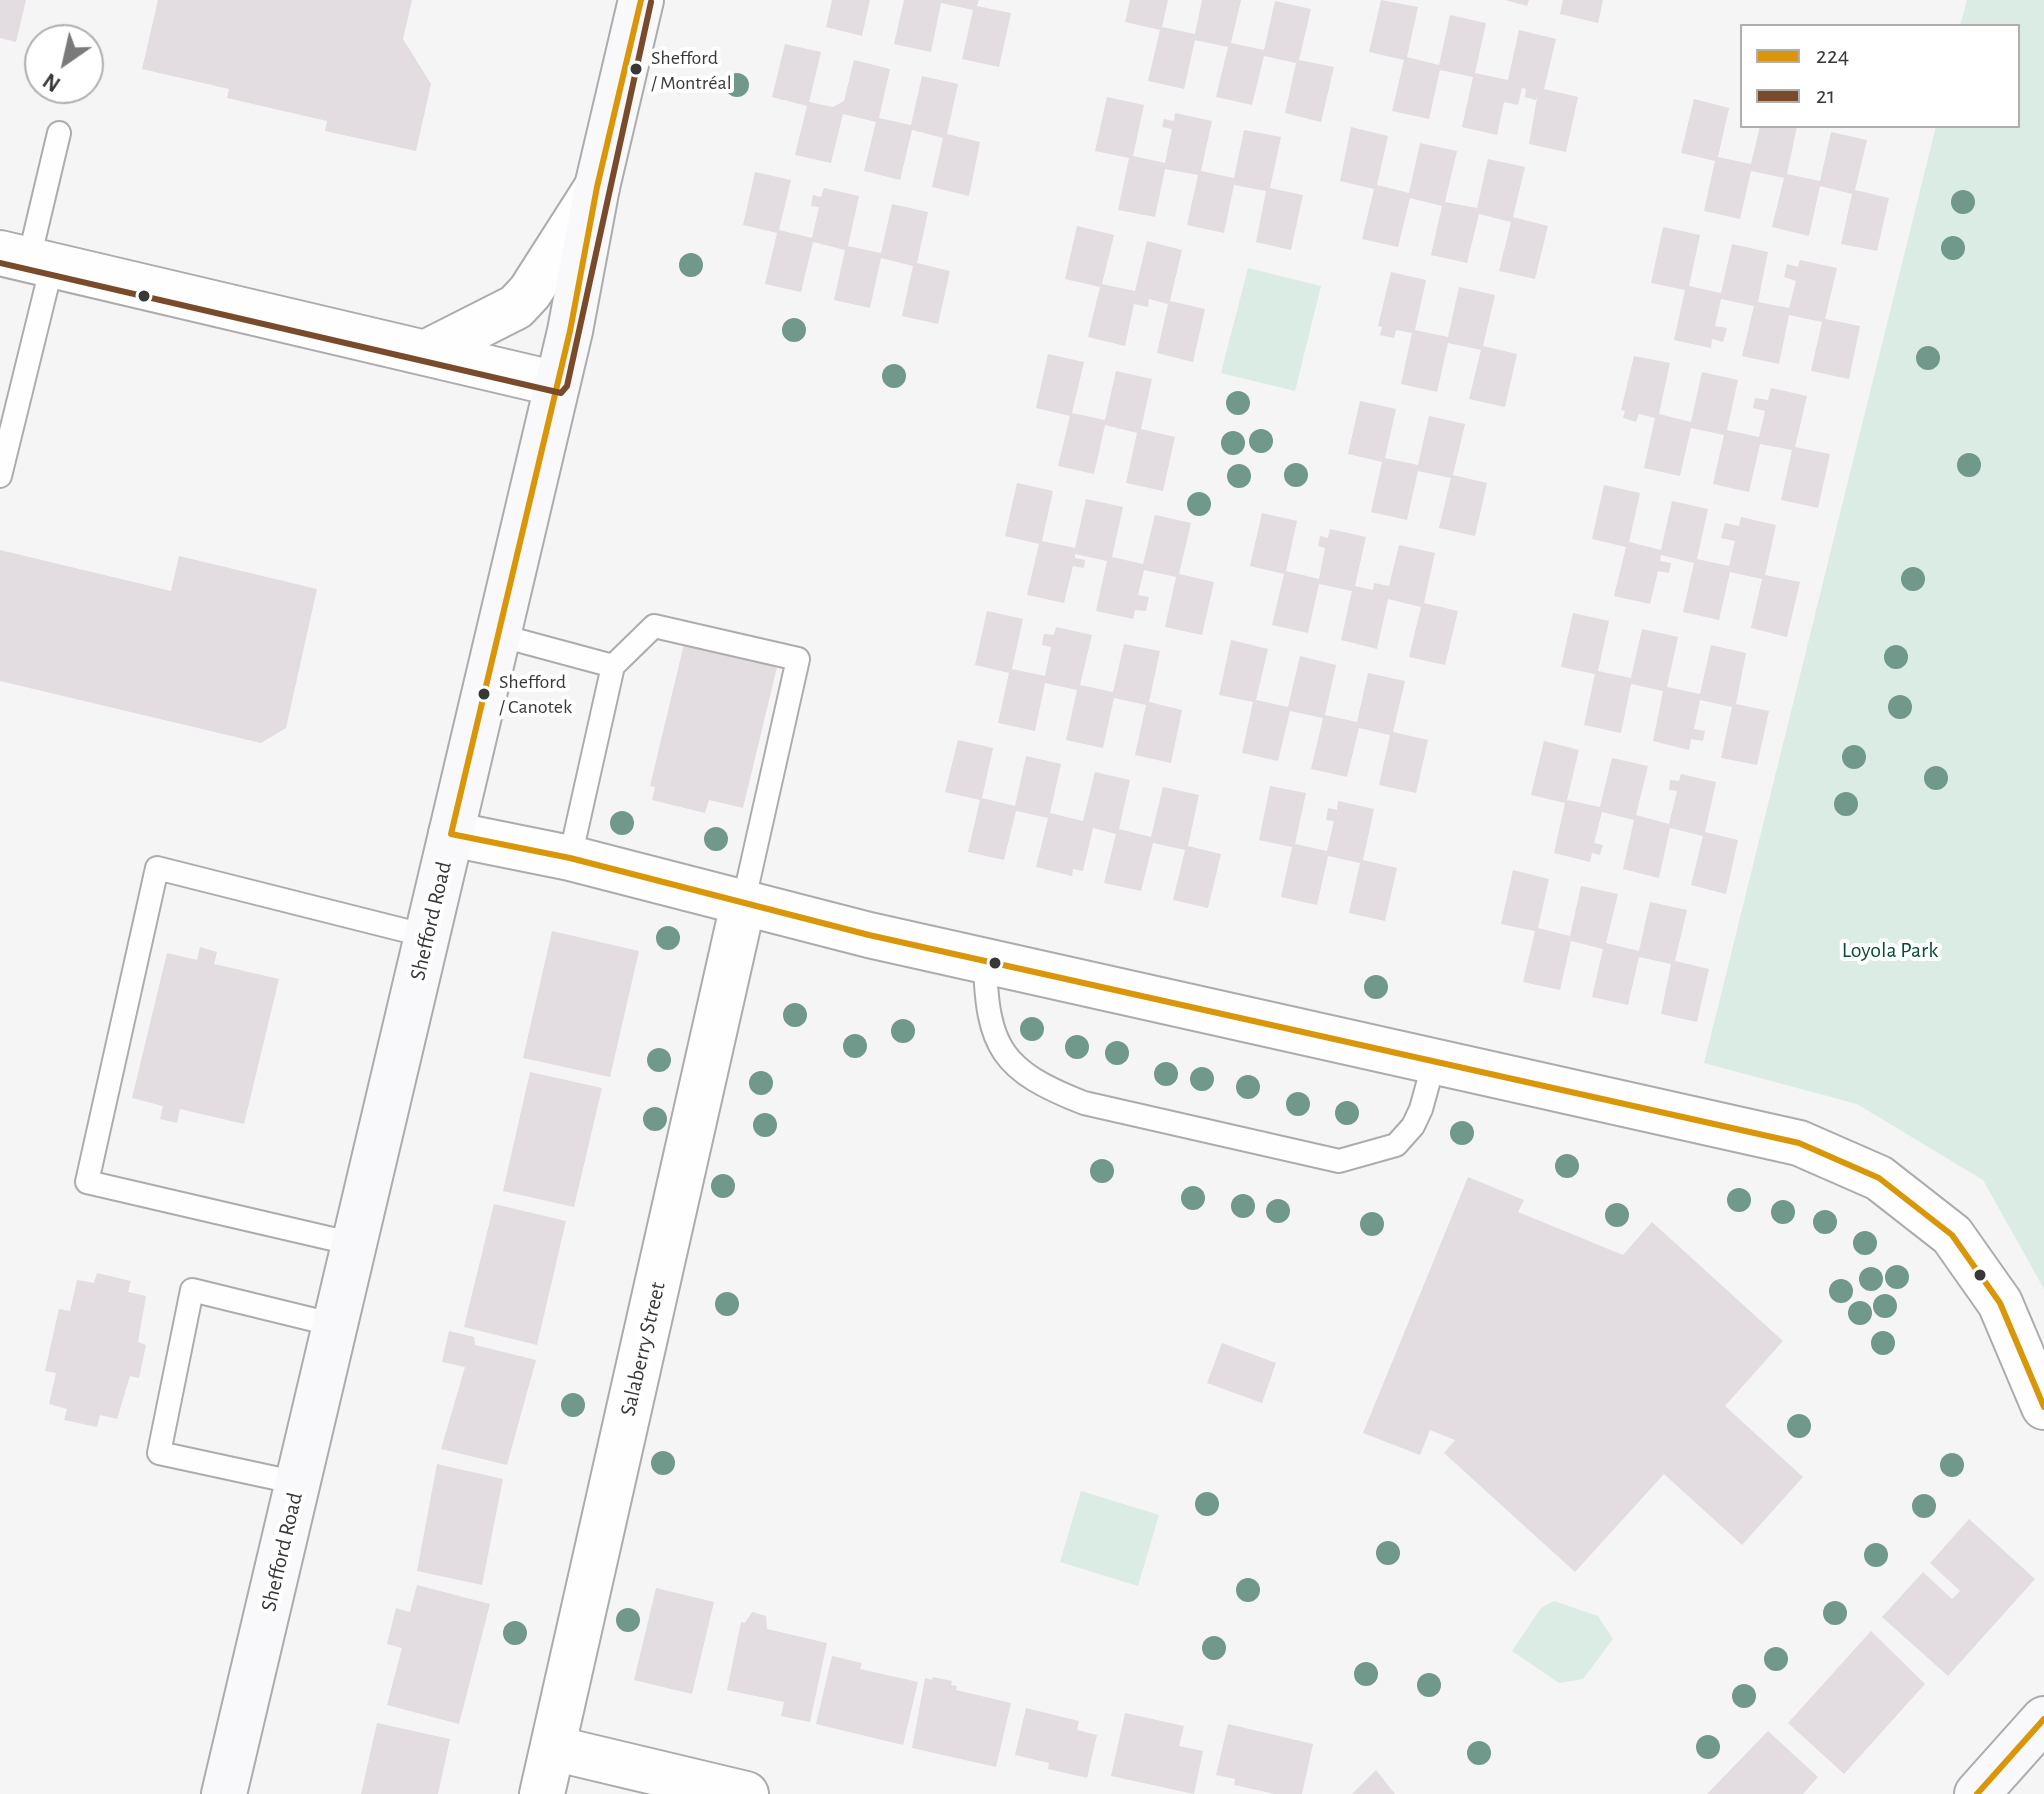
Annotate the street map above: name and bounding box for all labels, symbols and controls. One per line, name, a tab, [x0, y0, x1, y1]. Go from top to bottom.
north arrow	[24, 24, 104, 104]
legend	[1740, 24, 2020, 128]
text: 224	[1816, 44, 1849, 68]
place label: Shefford / Montréal	[651, 46, 732, 93]
marker: Shefford / Montréal	[628, 61, 644, 77]
text: N	[39, 69, 64, 96]
text: 21	[1816, 84, 1835, 108]
unlabelled marker	[136, 288, 152, 304]
place label: Shefford / Canotek	[499, 670, 572, 717]
marker: Shefford / Canotek	[476, 686, 492, 702]
street label: Shefford Road	[405, 859, 457, 983]
park label: Loyola Park	[1842, 937, 1938, 963]
unlabelled marker	[987, 955, 1003, 971]
unlabelled marker	[1972, 1267, 1988, 1283]
street label: Salaberry Street	[615, 1280, 671, 1418]
street label: Shefford Road	[256, 1490, 308, 1614]

